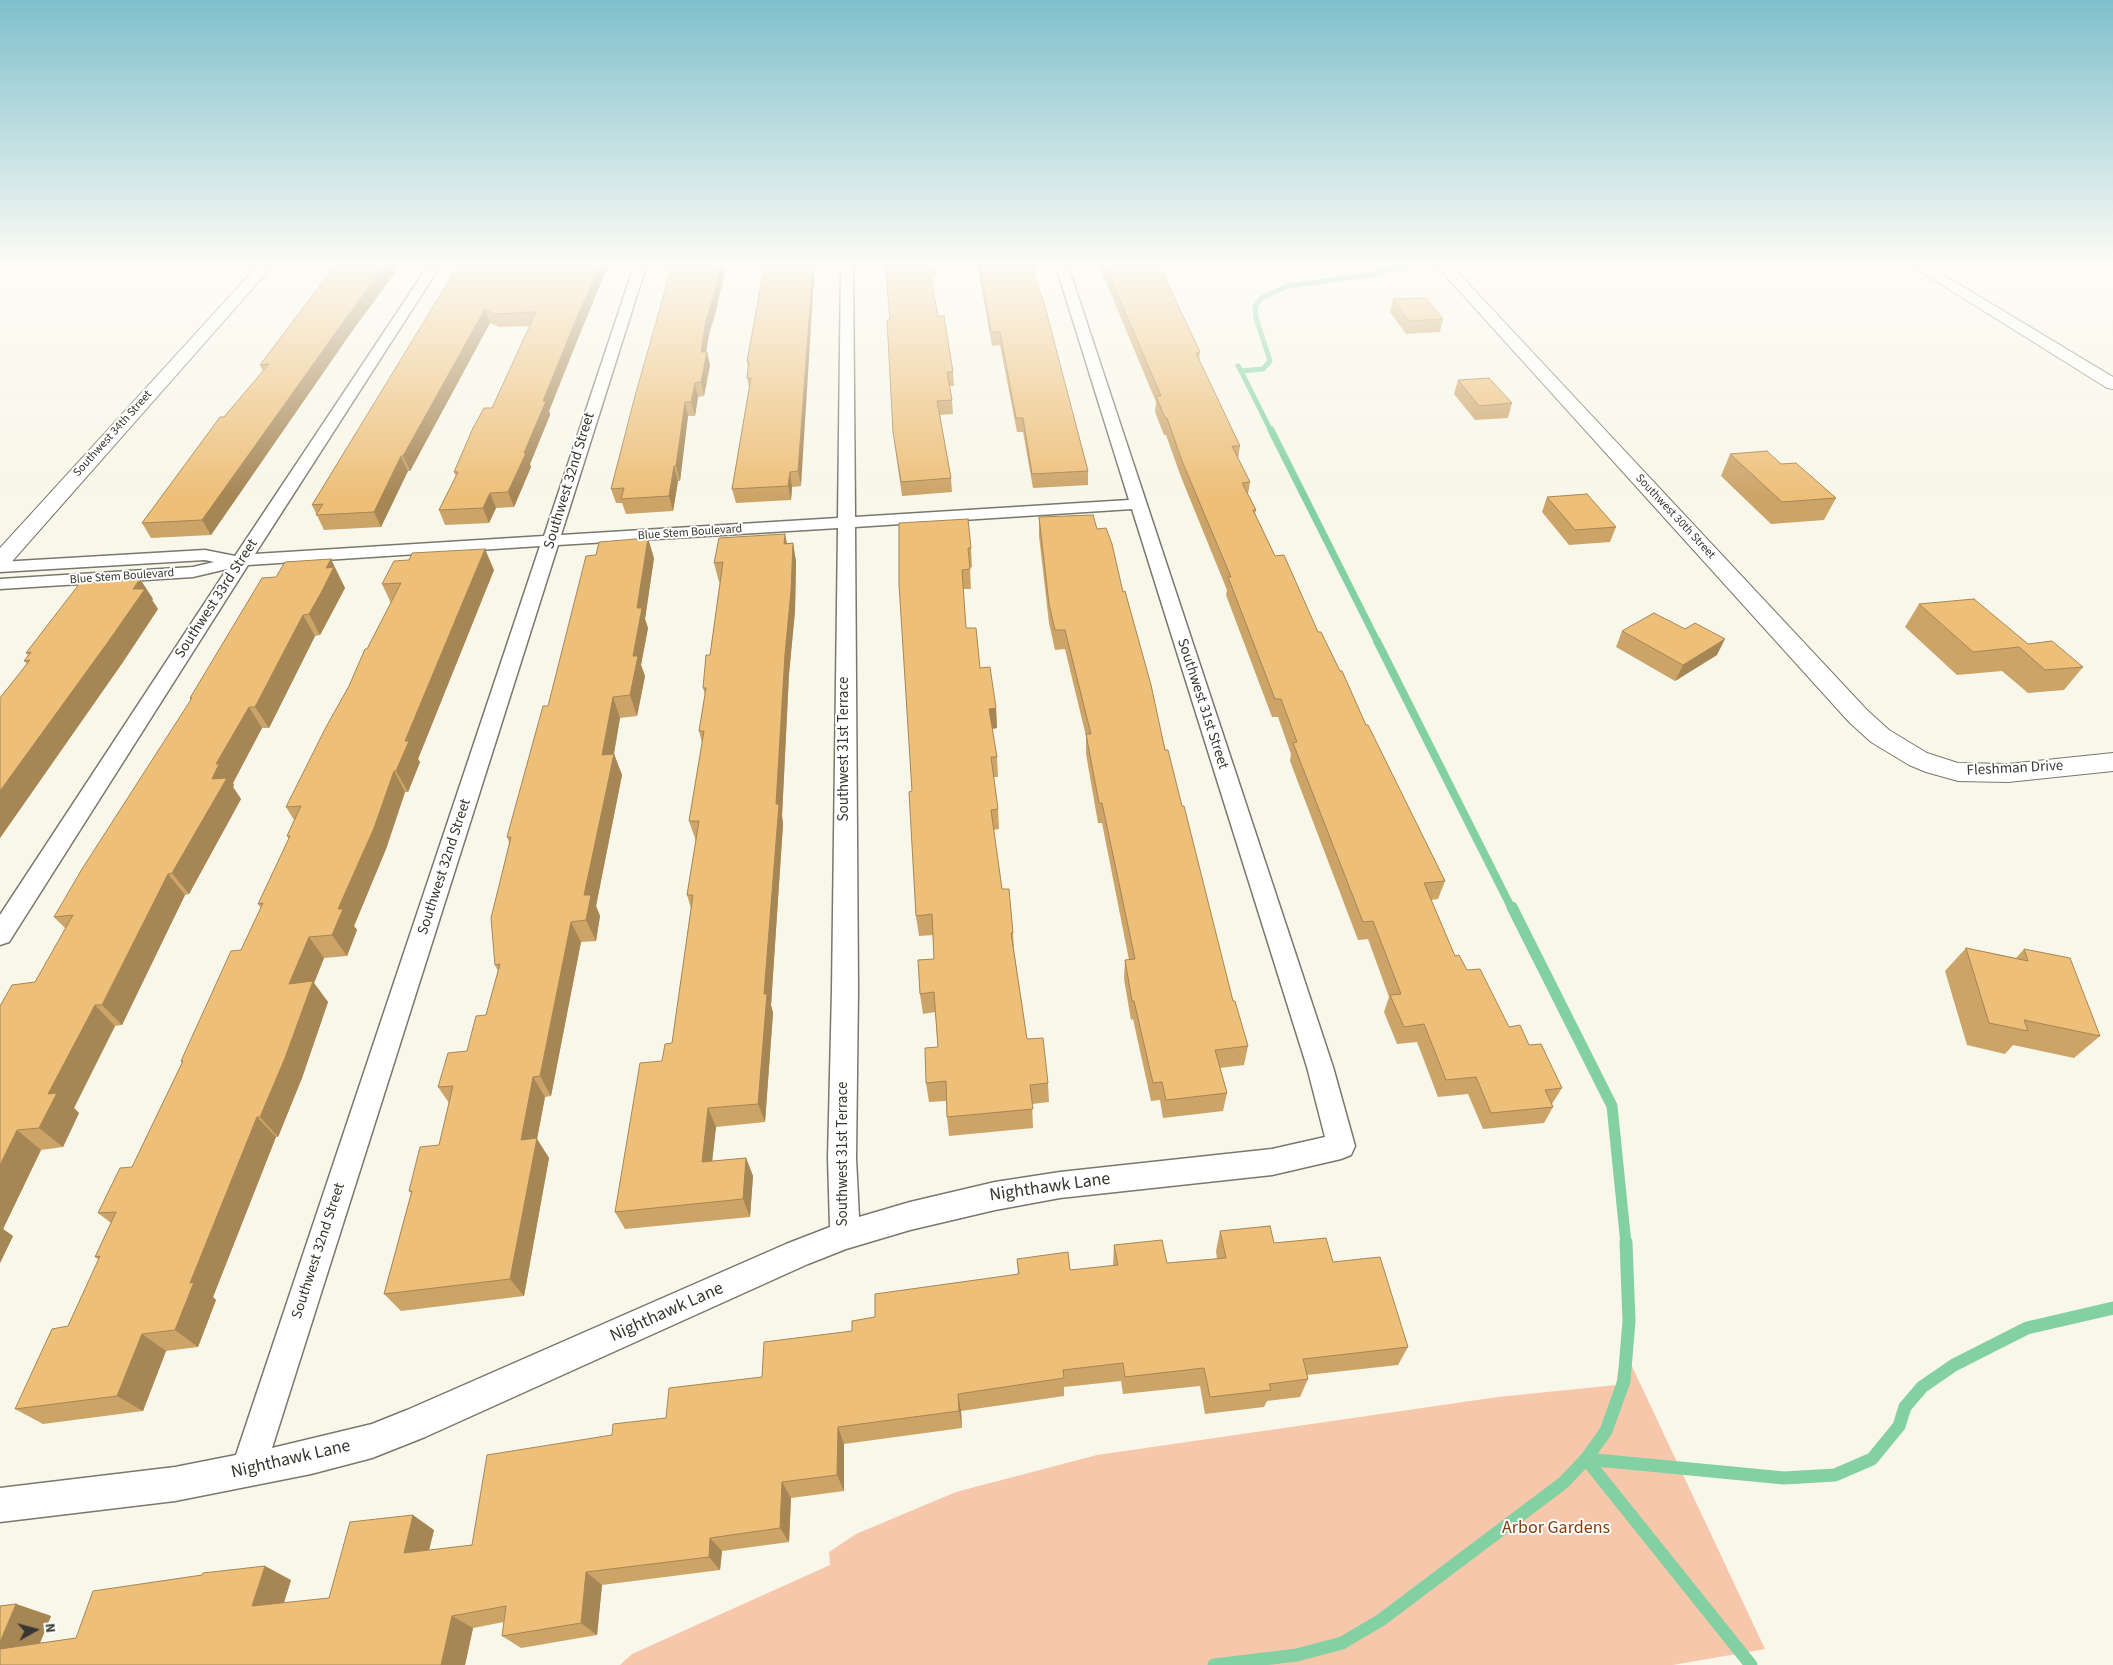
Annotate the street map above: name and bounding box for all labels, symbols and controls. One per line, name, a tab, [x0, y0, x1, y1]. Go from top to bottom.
street label: Southwest 34th Street	[71, 388, 155, 480]
street label: Southwest 32nd Street	[541, 411, 599, 551]
street label: Southwest 30th Street	[1632, 472, 1718, 562]
street label: Blue Stem Boulevard	[637, 522, 743, 544]
street label: Southwest 33rd Street	[172, 536, 262, 662]
street label: Blue Stem Boulevard	[69, 566, 175, 588]
street label: Southwest 31st Street	[1172, 636, 1232, 772]
street label: Southwest 31st Terrace	[836, 677, 854, 821]
street label: Fleshman Drive	[1966, 757, 2064, 781]
street label: Southwest 32nd Street	[415, 797, 475, 937]
street label: Southwest 31st Terrace	[835, 1082, 853, 1226]
street label: Nighthawk Lane	[988, 1169, 1112, 1207]
street label: Southwest 32nd Street	[289, 1181, 349, 1321]
street label: Nighthawk Lane	[607, 1278, 727, 1348]
street label: Nighthawk Lane	[229, 1436, 353, 1484]
park label: Arbor Gardens	[1502, 1518, 1610, 1540]
north arrow	[10, 1605, 60, 1655]
text: N	[39, 1622, 60, 1634]

